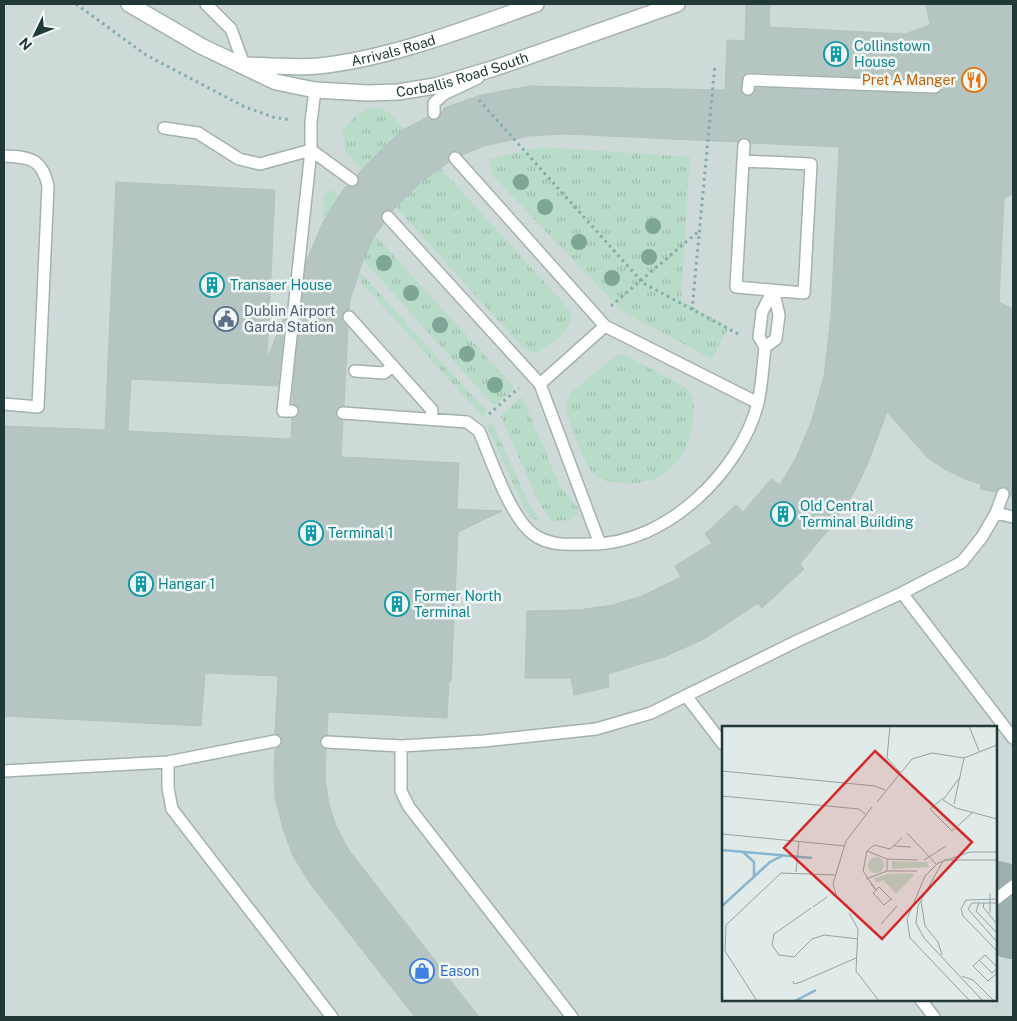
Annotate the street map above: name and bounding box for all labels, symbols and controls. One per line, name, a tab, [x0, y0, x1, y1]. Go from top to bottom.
north arrow	[10, 10, 60, 60]
street label: Arrivals Road	[350, 32, 437, 69]
text: N	[16, 34, 35, 53]
place label: Collinstown House	[854, 38, 930, 70]
building icon: Collinstown House	[823, 41, 849, 67]
street label: Corballis Road South	[395, 49, 530, 100]
restaurant icon: Pret A Manger	[961, 67, 987, 93]
place label: Pret A Manger	[862, 72, 956, 88]
building icon: Transaer House	[199, 272, 225, 298]
place label: Transaer House	[230, 277, 332, 293]
place label: Dublin Airport Garda Station	[244, 303, 335, 335]
public building icon: Dublin Airport Garda Station	[213, 306, 239, 332]
place label: Old Central Terminal Building	[800, 498, 914, 530]
building icon: Old Central Terminal Building	[770, 501, 796, 527]
building icon: Terminal 1	[298, 520, 324, 546]
place label: Terminal 1	[328, 525, 394, 541]
building icon: Hangar 1	[128, 571, 154, 597]
place label: Hangar 1	[158, 576, 215, 592]
place label: Former North Terminal	[414, 588, 502, 620]
building icon: Former North Terminal	[384, 591, 410, 617]
inset map	[722, 726, 997, 1001]
shop icon: Eason	[409, 958, 435, 984]
place label: Eason	[440, 963, 479, 979]

